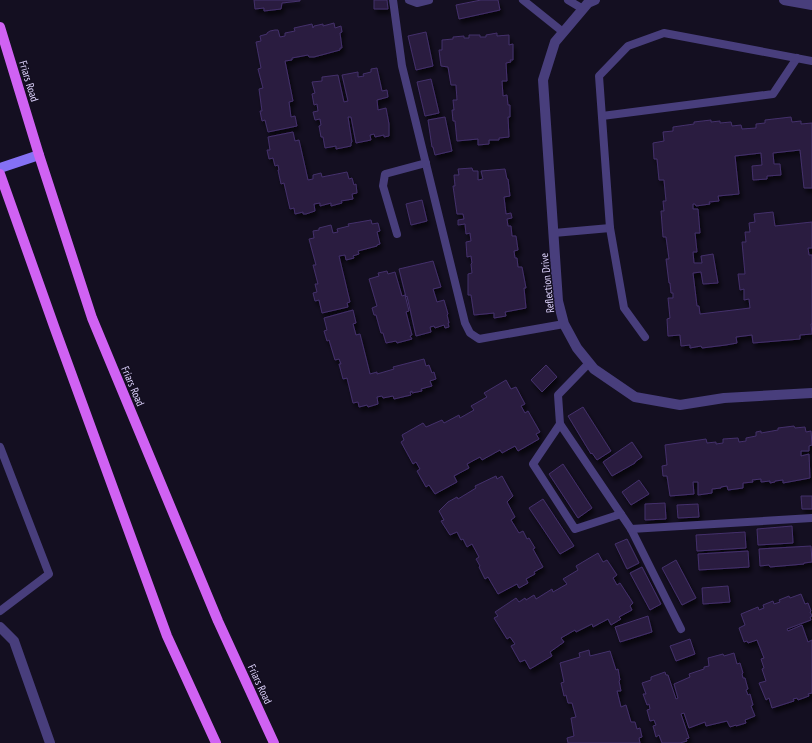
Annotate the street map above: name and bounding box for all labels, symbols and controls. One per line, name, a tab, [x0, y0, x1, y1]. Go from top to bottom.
street label: Friars Road	[16, 59, 42, 103]
street label: Reflection Drive	[537, 252, 557, 314]
street label: Friars Road	[118, 364, 148, 408]
street label: Friars Road	[245, 662, 275, 706]

